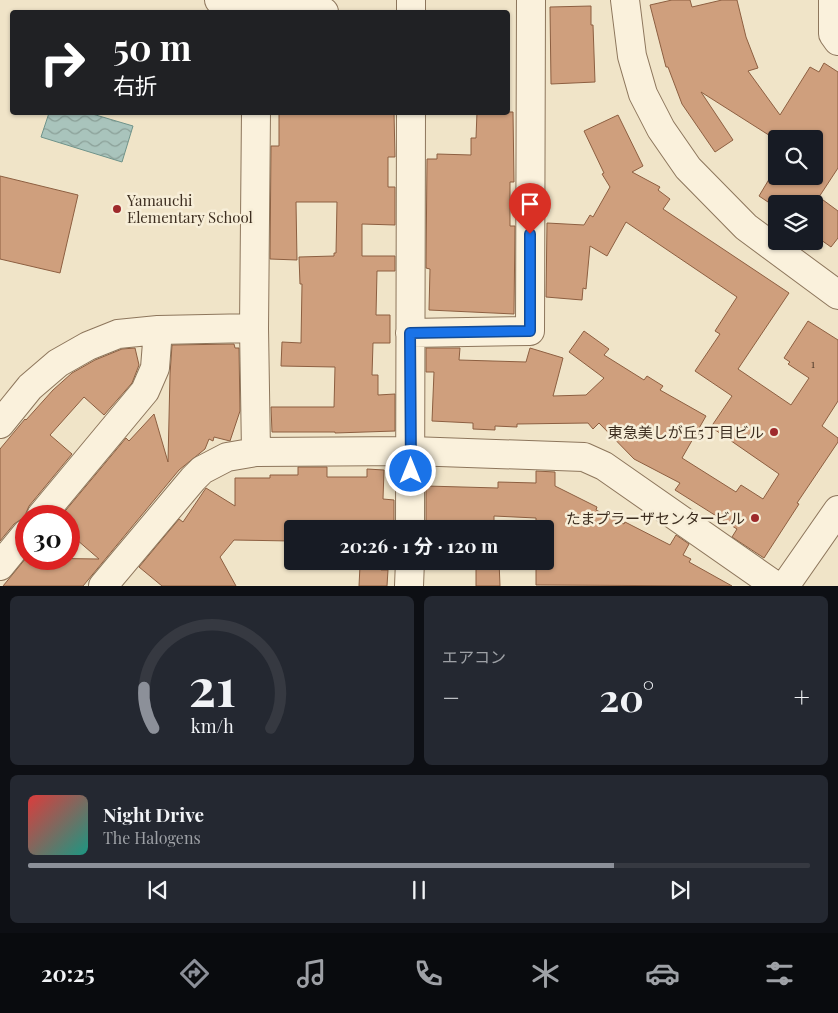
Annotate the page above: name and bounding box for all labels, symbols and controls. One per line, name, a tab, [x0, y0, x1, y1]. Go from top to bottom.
text: 50 m	[113, 23, 191, 70]
icon: right	[30, 30, 95, 95]
text: 右折	[113, 70, 157, 100]
map controls	[768, 130, 823, 250]
button: search	[768, 130, 823, 185]
pin	[509, 183, 551, 234]
place label: Yamauchi Elementary School	[126, 190, 253, 227]
icon: arrive	[516, 190, 544, 218]
button: layers	[768, 195, 823, 250]
marker: Yamauchi Elementary School	[111, 203, 123, 215]
house number: 1	[811, 355, 816, 371]
place label: 東急美しが丘5丁目ビル	[608, 422, 764, 442]
marker: 東急美しが丘5丁目ビル	[768, 426, 780, 438]
position arrow	[384, 444, 436, 496]
speed limit sign: 30	[15, 505, 80, 570]
place label: たまプラーザセンタービル	[566, 508, 745, 528]
marker: たまプラーザセンタービル	[749, 512, 761, 524]
text: 20:26 · 1 分 · 120 m	[340, 532, 498, 558]
text: エアコン	[442, 646, 506, 667]
text: 21	[188, 651, 236, 720]
text: 20°	[599, 671, 654, 722]
text: −	[442, 678, 460, 715]
text: +	[794, 678, 810, 715]
text: km/h	[191, 714, 234, 737]
text: Night Drive	[103, 801, 204, 827]
text: The Halogens	[103, 827, 201, 848]
icon: previous	[144, 876, 172, 904]
icon: pause	[405, 876, 433, 904]
icon: next	[666, 876, 694, 904]
icon: directions	[177, 956, 212, 991]
icon: music	[294, 956, 329, 991]
icon: phone	[411, 956, 446, 991]
icon: climate	[528, 956, 563, 991]
icon: car	[645, 956, 680, 991]
icon: filters	[762, 956, 797, 991]
text: 20:25	[41, 958, 95, 988]

